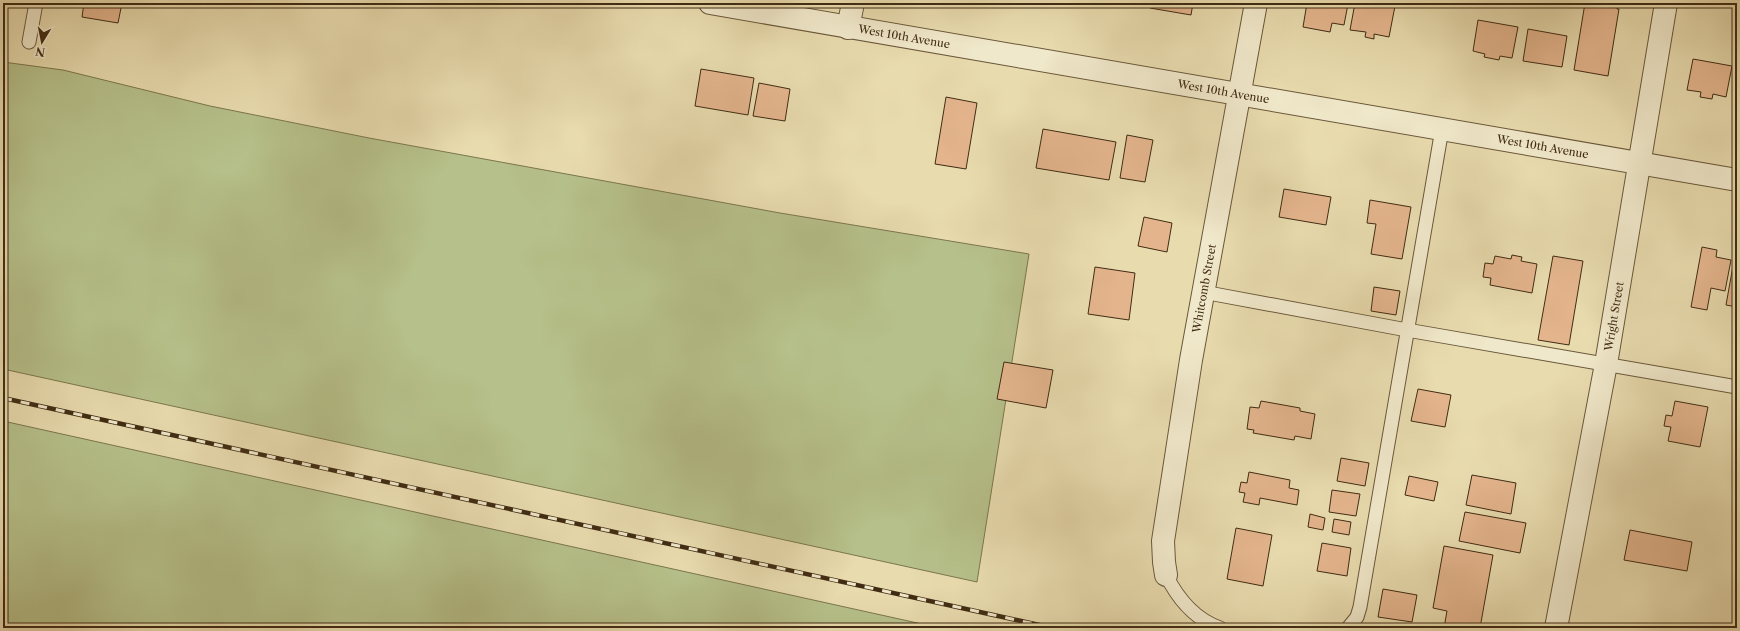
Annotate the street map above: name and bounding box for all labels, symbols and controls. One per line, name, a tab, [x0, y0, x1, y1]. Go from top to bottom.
north arrow	[22, 22, 62, 62]
street label: West 10th Avenue	[856, 22, 951, 51]
text: N	[34, 44, 46, 60]
street label: West 10th Avenue	[1175, 77, 1270, 106]
street label: West 10th Avenue	[1495, 132, 1590, 161]
street label: Whitcomb Street	[1189, 243, 1219, 335]
street label: Wright Street	[1601, 281, 1627, 353]

